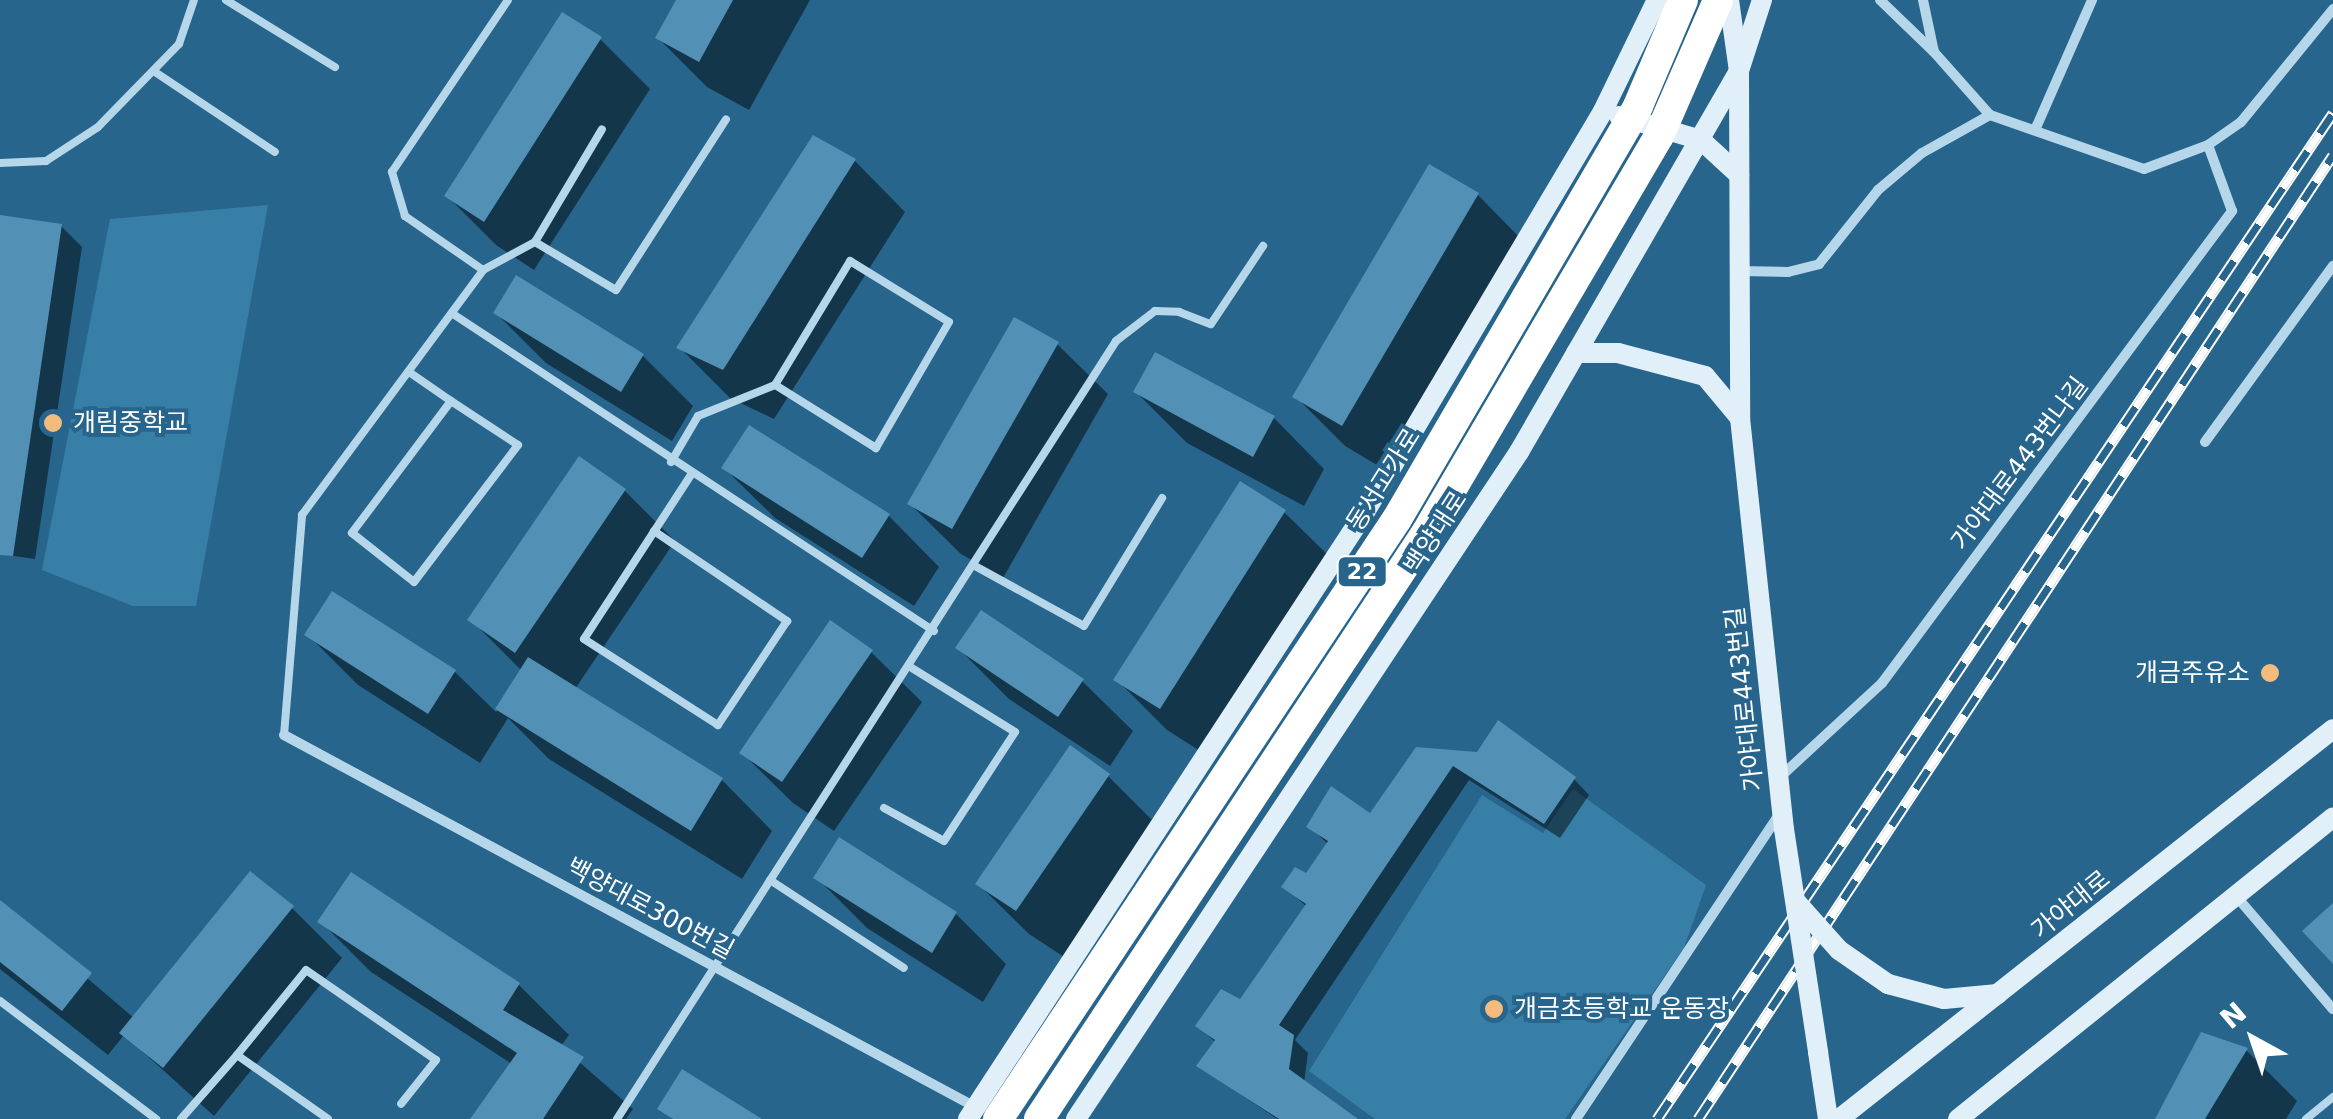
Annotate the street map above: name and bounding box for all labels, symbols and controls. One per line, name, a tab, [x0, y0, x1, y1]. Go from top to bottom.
street label: 가야대로443번나길	[1945, 372, 2095, 556]
place label: 개림중학교	[73, 408, 188, 438]
marker: 개림중학교	[42, 412, 64, 434]
street label: 동서고가로	[1341, 423, 1427, 537]
street label: 백양대로	[1398, 486, 1474, 580]
road number: 22	[1334, 555, 1390, 589]
street label: 가야대로443번길	[1720, 605, 1770, 793]
place label: 개금주유소	[2135, 658, 2250, 688]
marker: 개금주유소	[2259, 662, 2281, 684]
street label: 백양대로300번길	[561, 852, 739, 966]
street label: 가야대로	[2026, 864, 2116, 946]
north arrow	[2203, 989, 2303, 1089]
place label: 개금초등학교 운동장	[1514, 994, 1729, 1024]
text: N	[2214, 995, 2253, 1036]
marker: 개금초등학교 운동장	[1483, 998, 1505, 1020]

